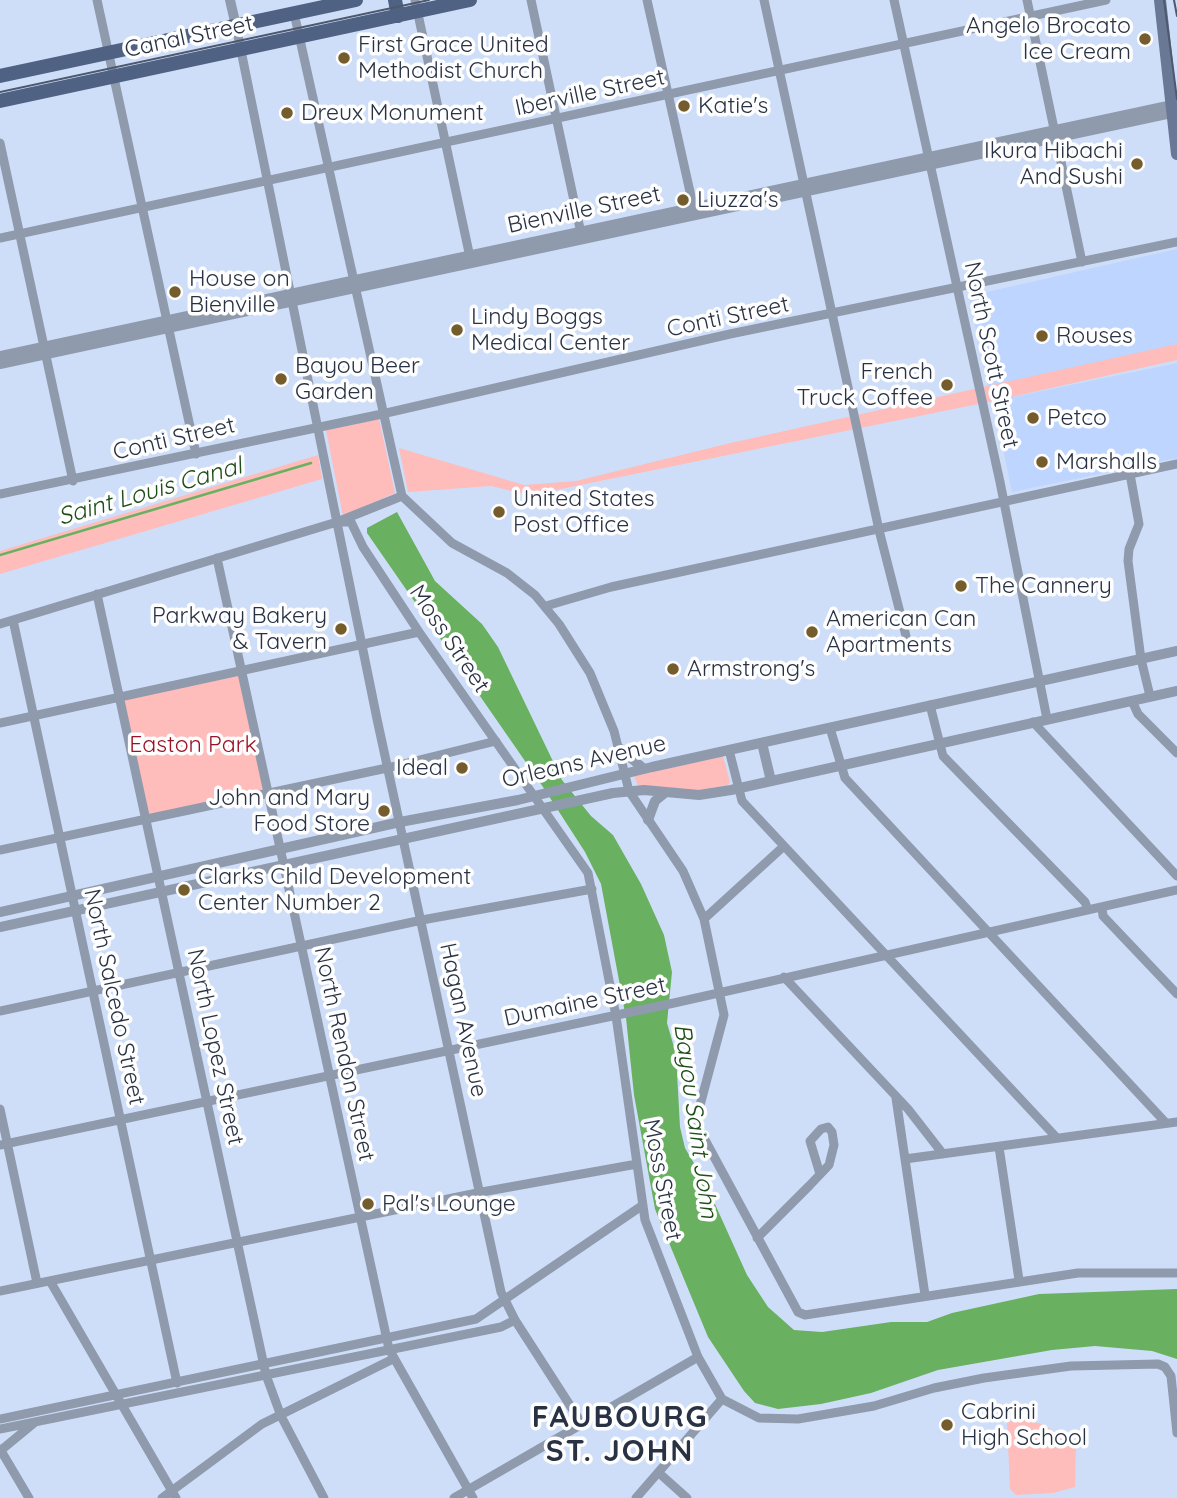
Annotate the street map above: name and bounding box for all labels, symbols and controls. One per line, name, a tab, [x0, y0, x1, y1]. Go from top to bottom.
street label: Canal Street	[122, 10, 256, 64]
place label: Angelo Brocato Ice Cream	[966, 12, 1131, 66]
place label: First Grace United Methodist Church	[358, 31, 549, 85]
marker: Angelo Brocato Ice Cream	[1137, 31, 1153, 47]
marker: First Grace United Methodist Church	[336, 50, 352, 66]
street label: Iberville Street	[513, 64, 667, 122]
place label: Katie's	[698, 92, 768, 120]
marker: Katie's	[676, 98, 692, 114]
place label: Dreux Monument	[301, 99, 484, 127]
marker: Dreux Monument	[279, 105, 295, 121]
place label: Ikura Hibachi And Sushi	[984, 137, 1123, 191]
marker: Ikura Hibachi And Sushi	[1129, 156, 1145, 172]
street label: Bienville Street	[505, 180, 663, 240]
place label: Liuzza's	[697, 186, 778, 214]
marker: Liuzza's	[675, 192, 691, 208]
street label: North Scott Street	[958, 259, 1024, 451]
place label: House on Bienville	[189, 265, 290, 319]
marker: House on Bienville	[167, 284, 183, 300]
street label: Conti Street	[664, 291, 792, 343]
place label: Lindy Boggs Medical Center	[471, 303, 630, 357]
marker: Lindy Boggs Medical Center	[449, 322, 465, 338]
place label: Rouses	[1056, 322, 1133, 350]
marker: Rouses	[1034, 328, 1050, 344]
place label: Bayou Beer Garden	[295, 352, 420, 406]
place label: French Truck Coffee	[797, 358, 933, 412]
marker: Bayou Beer Garden	[273, 371, 289, 387]
marker: French Truck Coffee	[939, 377, 955, 393]
place label: Petco	[1047, 404, 1107, 432]
marker: Petco	[1025, 410, 1041, 426]
street label: Conti Street	[110, 412, 238, 466]
place label: Marshalls	[1056, 448, 1157, 476]
water label: Saint Louis Canal	[55, 452, 245, 532]
marker: Marshalls	[1034, 454, 1050, 470]
place label: United States Post Office	[513, 485, 655, 539]
marker: United States Post Office	[491, 504, 507, 520]
place label: The Cannery	[975, 572, 1112, 600]
marker: The Cannery	[953, 578, 969, 594]
street label: Moss Street	[403, 580, 495, 698]
place label: Parkway Bakery & Tavern	[152, 602, 327, 656]
place label: American Can Apartments	[826, 605, 976, 659]
marker: Parkway Bakery & Tavern	[333, 621, 349, 637]
marker: American Can Apartments	[804, 624, 820, 640]
place label: Armstrong's	[687, 655, 815, 683]
marker: Armstrong's	[665, 661, 681, 677]
street label: Orleans Avenue	[499, 730, 669, 794]
park label: Easton Park	[129, 731, 257, 759]
place label: Ideal	[396, 754, 448, 782]
marker: Ideal	[454, 760, 470, 776]
place label: John and Mary Food Store	[208, 784, 370, 838]
marker: John and Mary Food Store	[376, 803, 392, 819]
place label: Clarks Child Development Center Number 2	[198, 863, 471, 917]
marker: Clarks Child Development Center Number 2	[176, 882, 192, 898]
street label: North Salcedo Street	[78, 886, 150, 1108]
street label: Hagan Avenue	[433, 940, 493, 1100]
street label: North Rendon Street	[308, 944, 380, 1164]
street label: North Lopez Street	[181, 946, 249, 1148]
street label: Dumaine Street	[501, 971, 669, 1033]
water label: Bayou Saint John	[667, 1022, 723, 1220]
street label: Moss Street	[637, 1117, 687, 1243]
place label: Pal's Lounge	[382, 1190, 516, 1218]
marker: Pal's Lounge	[360, 1196, 376, 1212]
place label: Cabrini High School	[961, 1398, 1087, 1452]
district label: FAUBOURG ST. JOHN	[533, 1400, 707, 1470]
marker: Cabrini High School	[939, 1417, 955, 1433]

